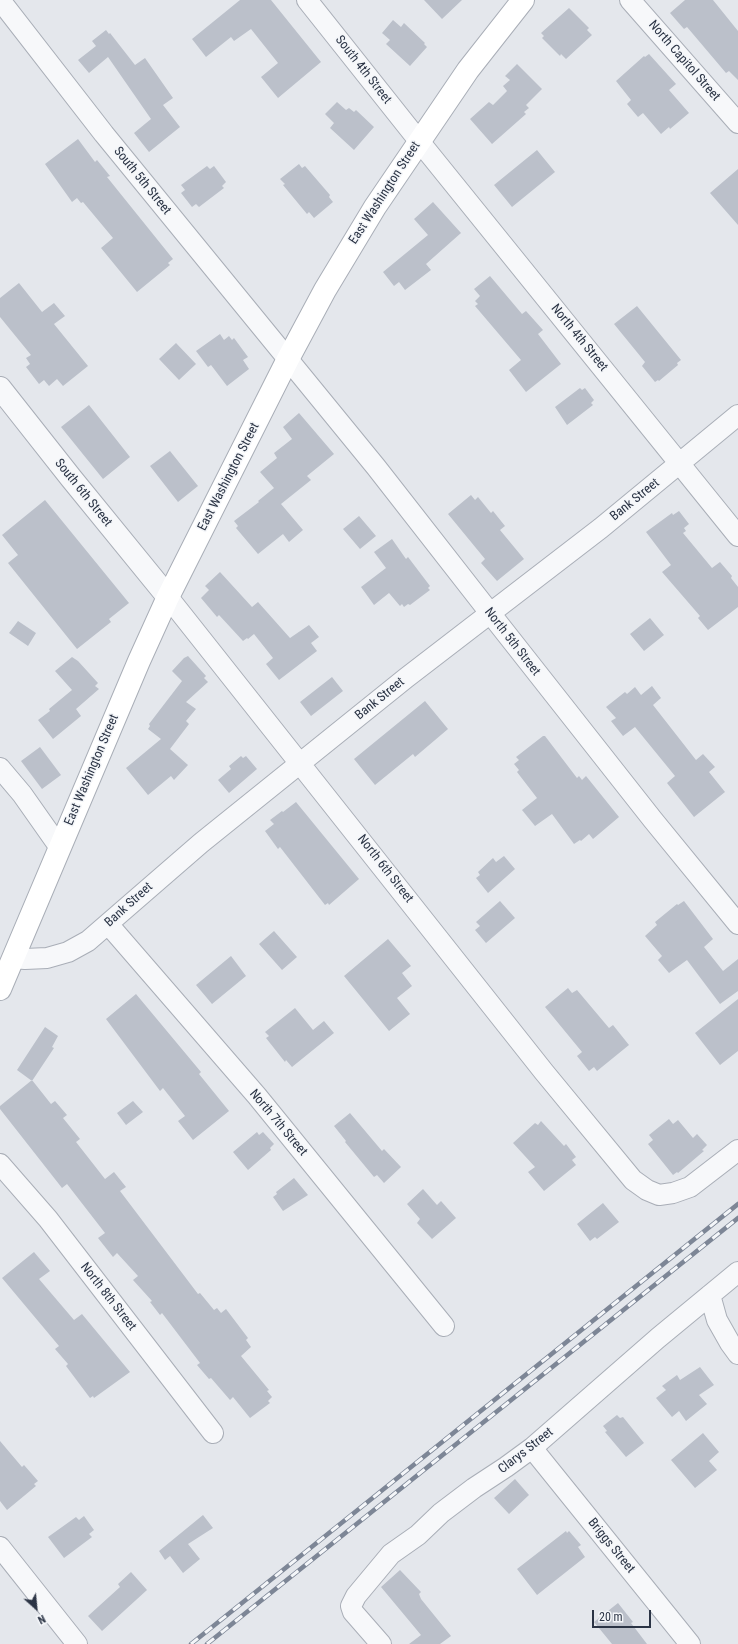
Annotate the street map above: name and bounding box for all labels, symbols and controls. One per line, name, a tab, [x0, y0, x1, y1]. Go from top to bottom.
street label: North Capitol Street	[645, 18, 723, 104]
street label: South 4th Street	[331, 33, 395, 107]
street label: East Washington Street	[346, 139, 424, 247]
street label: South 5th Street	[110, 144, 174, 218]
street label: North 4th Street	[547, 301, 611, 375]
street label: East Washington Street	[195, 420, 263, 534]
street label: South 6th Street	[51, 456, 115, 530]
street label: Bank Street	[607, 475, 663, 525]
street label: North 5th Street	[481, 605, 543, 679]
street label: Bank Street	[352, 674, 408, 724]
street label: East Washington Street	[62, 712, 122, 828]
street label: North 6th Street	[354, 832, 416, 906]
street label: Bank Street	[102, 879, 156, 931]
street label: North 7th Street	[246, 1087, 310, 1159]
street label: North 8th Street	[77, 1260, 139, 1334]
street label: Clarys Street	[495, 1425, 557, 1477]
street label: Briggs Street	[584, 1515, 638, 1577]
north arrow	[16, 1588, 56, 1628]
scale bar	[594, 1602, 653, 1628]
text: 20 m	[599, 1610, 623, 1624]
text: N	[36, 1612, 48, 1626]

